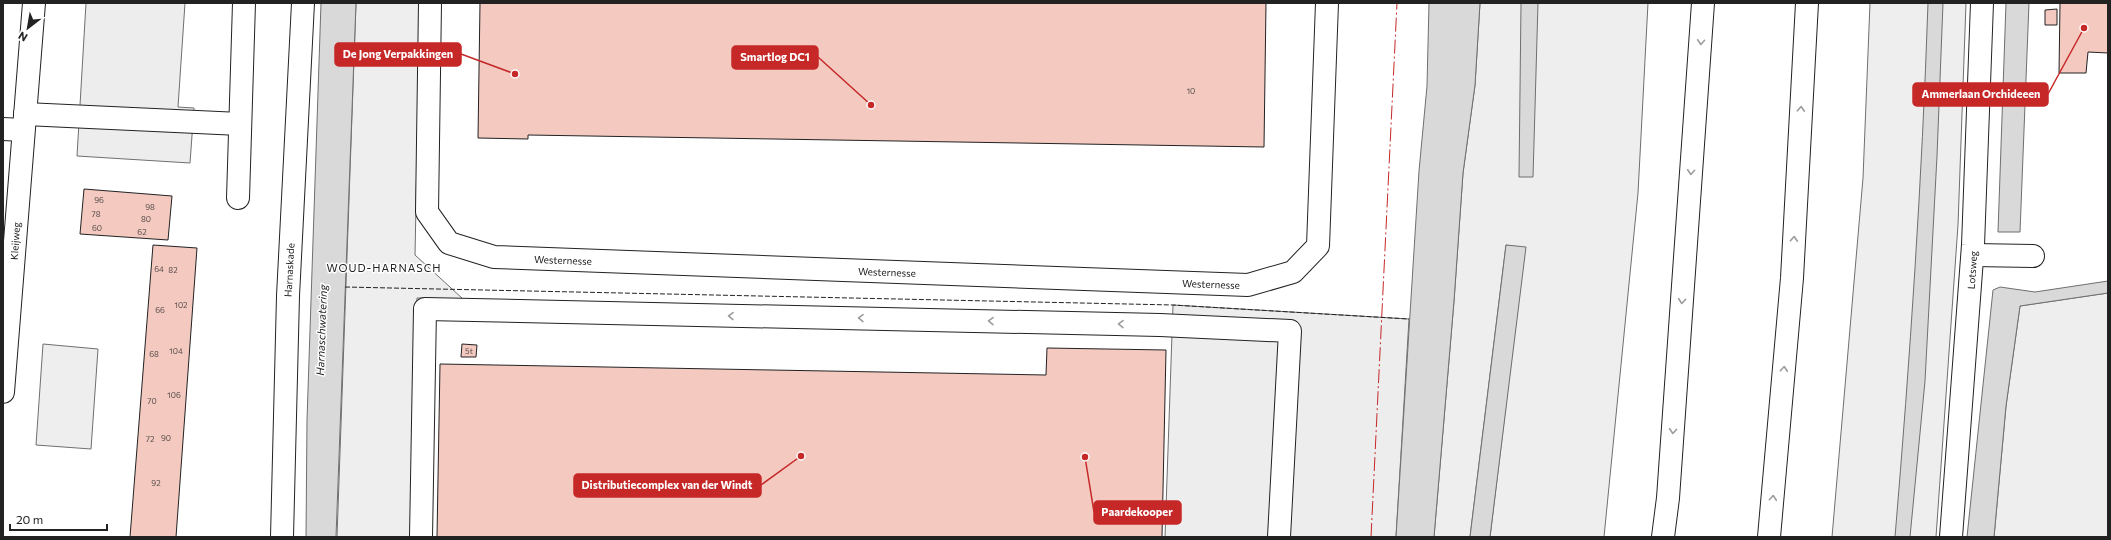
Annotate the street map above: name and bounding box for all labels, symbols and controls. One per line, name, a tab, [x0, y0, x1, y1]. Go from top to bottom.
north arrow	[8, 8, 48, 48]
text: N	[16, 29, 29, 45]
one-way arrow	[1696, 39, 1705, 45]
callout: De Jong Verpakkingen	[335, 43, 461, 66]
callout: Smartlog DC1	[732, 46, 818, 69]
text: De Jong Verpakkingen	[343, 47, 453, 61]
text: Smartlog DC1	[740, 50, 810, 63]
callout: Ammerlaan Orchideeen	[1913, 83, 2048, 106]
house number: 10	[1187, 86, 1195, 96]
text: Ammerlaan Orchideeen	[1922, 87, 2040, 100]
one-way arrow	[1797, 106, 1806, 112]
one-way arrow	[1687, 169, 1696, 175]
house number: 96	[94, 195, 104, 205]
house number: 98	[145, 202, 155, 212]
house number: 78	[91, 209, 101, 219]
house number: 80	[141, 214, 151, 224]
street label: Kleijweg	[8, 221, 22, 260]
house number: 60	[92, 223, 102, 233]
house number: 62	[137, 227, 147, 237]
one-way arrow	[1790, 236, 1799, 242]
street label: Harnaskade	[282, 243, 296, 297]
street label: Lotsweg	[1965, 250, 1979, 290]
street label: Westernesse	[534, 253, 592, 267]
district label: WOUD-HARNASCH	[326, 261, 442, 274]
house number: 64	[154, 264, 164, 274]
house number: 82	[168, 265, 178, 275]
street label: Westernesse	[858, 265, 916, 279]
street label: Westernesse	[1182, 277, 1240, 291]
water label: Harnaschwatering	[313, 283, 329, 376]
one-way arrow	[1678, 298, 1687, 304]
house number: 102	[174, 300, 188, 310]
house number: 66	[155, 305, 165, 315]
one-way arrow	[728, 312, 734, 320]
one-way arrow	[858, 314, 864, 323]
one-way arrow	[988, 317, 994, 325]
one-way arrow	[1118, 320, 1124, 328]
house number: 104	[169, 346, 183, 356]
house number: 5t	[465, 346, 474, 356]
house number: 68	[149, 349, 159, 359]
one-way arrow	[1779, 366, 1788, 372]
house number: 106	[167, 390, 181, 400]
house number: 70	[147, 396, 157, 406]
one-way arrow	[1668, 428, 1677, 434]
house number: 90	[161, 433, 171, 443]
house number: 72	[146, 434, 155, 444]
callout: Distributiecomplex van der Windt	[574, 474, 761, 497]
house number: 92	[151, 478, 161, 488]
text: Distributiecomplex van der Windt	[582, 478, 753, 491]
one-way arrow	[1768, 495, 1777, 501]
callout: Paardekooper	[1094, 501, 1181, 524]
text: Paardekooper	[1101, 505, 1173, 518]
scale bar	[10, 506, 107, 532]
text: 20 m	[16, 512, 43, 526]

